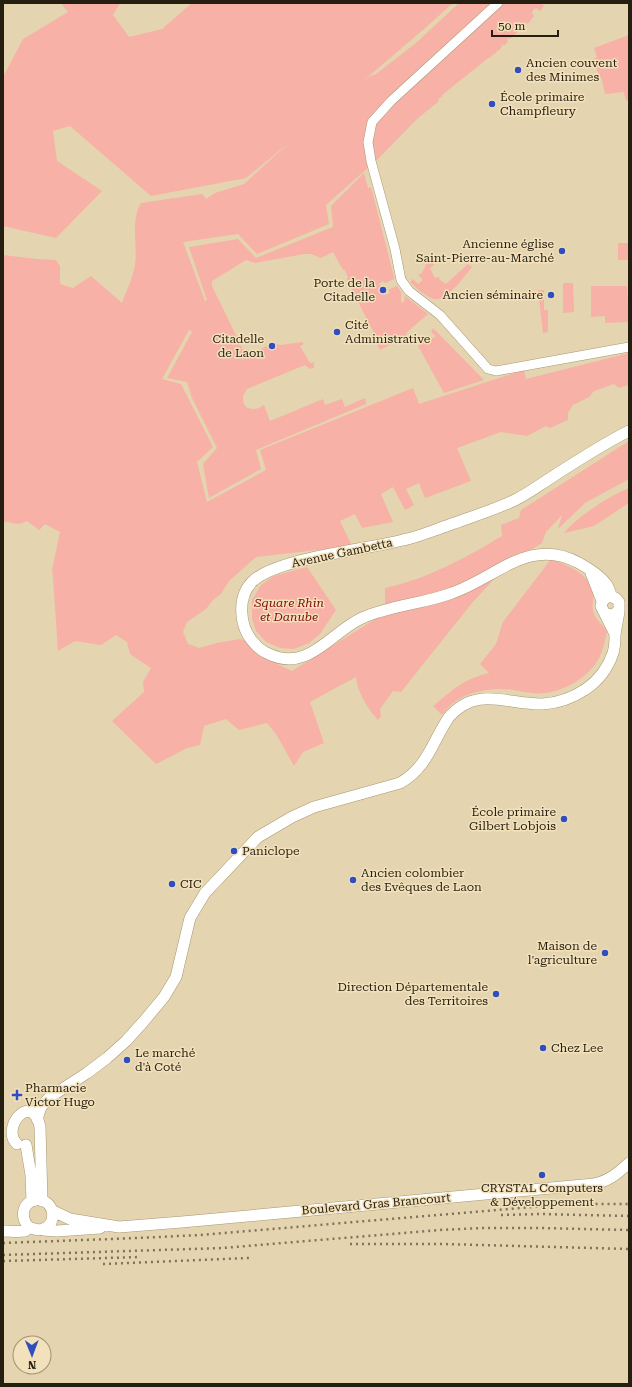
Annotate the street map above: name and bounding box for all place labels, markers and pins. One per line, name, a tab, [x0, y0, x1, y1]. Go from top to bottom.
place label: Ancien couvent des Minimes	[526, 56, 618, 84]
marker: Ancien couvent des Minimes	[513, 65, 523, 75]
place label: École primaire Champfleury	[500, 90, 585, 118]
marker: École primaire Champfleury	[487, 99, 497, 109]
place label: Ancienne église Saint-Pierre-au-Marché	[416, 237, 554, 265]
marker: Ancienne église Saint-Pierre-au-Marché	[557, 246, 567, 256]
place label: Porte de la Citadelle	[314, 276, 375, 304]
marker: Porte de la Citadelle	[378, 285, 388, 295]
place label: Ancien séminaire	[442, 288, 543, 302]
marker: Ancien séminaire	[546, 290, 556, 300]
place label: Cité Administrative	[345, 318, 431, 346]
marker: Cité Administrative	[332, 327, 342, 337]
place label: Citadelle de Laon	[212, 332, 264, 360]
marker: Citadelle de Laon	[267, 341, 277, 351]
place label: École primaire Gilbert Lobjois	[469, 805, 556, 833]
marker: École primaire Gilbert Lobjois	[559, 814, 569, 824]
place label: Paniclope	[242, 844, 300, 858]
marker: Paniclope	[229, 846, 239, 856]
place label: Ancien colombier des Evêques de Laon	[361, 866, 482, 894]
marker: Ancien colombier des Evêques de Laon	[348, 875, 358, 885]
place label: CIC	[180, 877, 202, 891]
marker: CIC	[167, 879, 177, 889]
place label: Maison de l'agriculture	[528, 939, 597, 967]
marker: Maison de l'agriculture	[600, 948, 610, 958]
place label: Direction Départementale des Territoires	[338, 980, 488, 1008]
marker: Direction Départementale des Territoires	[491, 989, 501, 999]
place label: Chez Lee	[551, 1041, 604, 1055]
marker: Chez Lee	[538, 1043, 548, 1053]
place label: Le marché d'à Coté	[135, 1046, 196, 1074]
marker: Le marché d'à Coté	[122, 1055, 132, 1065]
place label: Pharmacie Victor Hugo	[25, 1081, 95, 1109]
marker: Pharmacie Victor Hugo	[12, 1090, 22, 1100]
marker: CRYSTAL Computers & Développement	[537, 1170, 547, 1180]
place label: CRYSTAL Computers & Développement	[481, 1181, 603, 1209]

